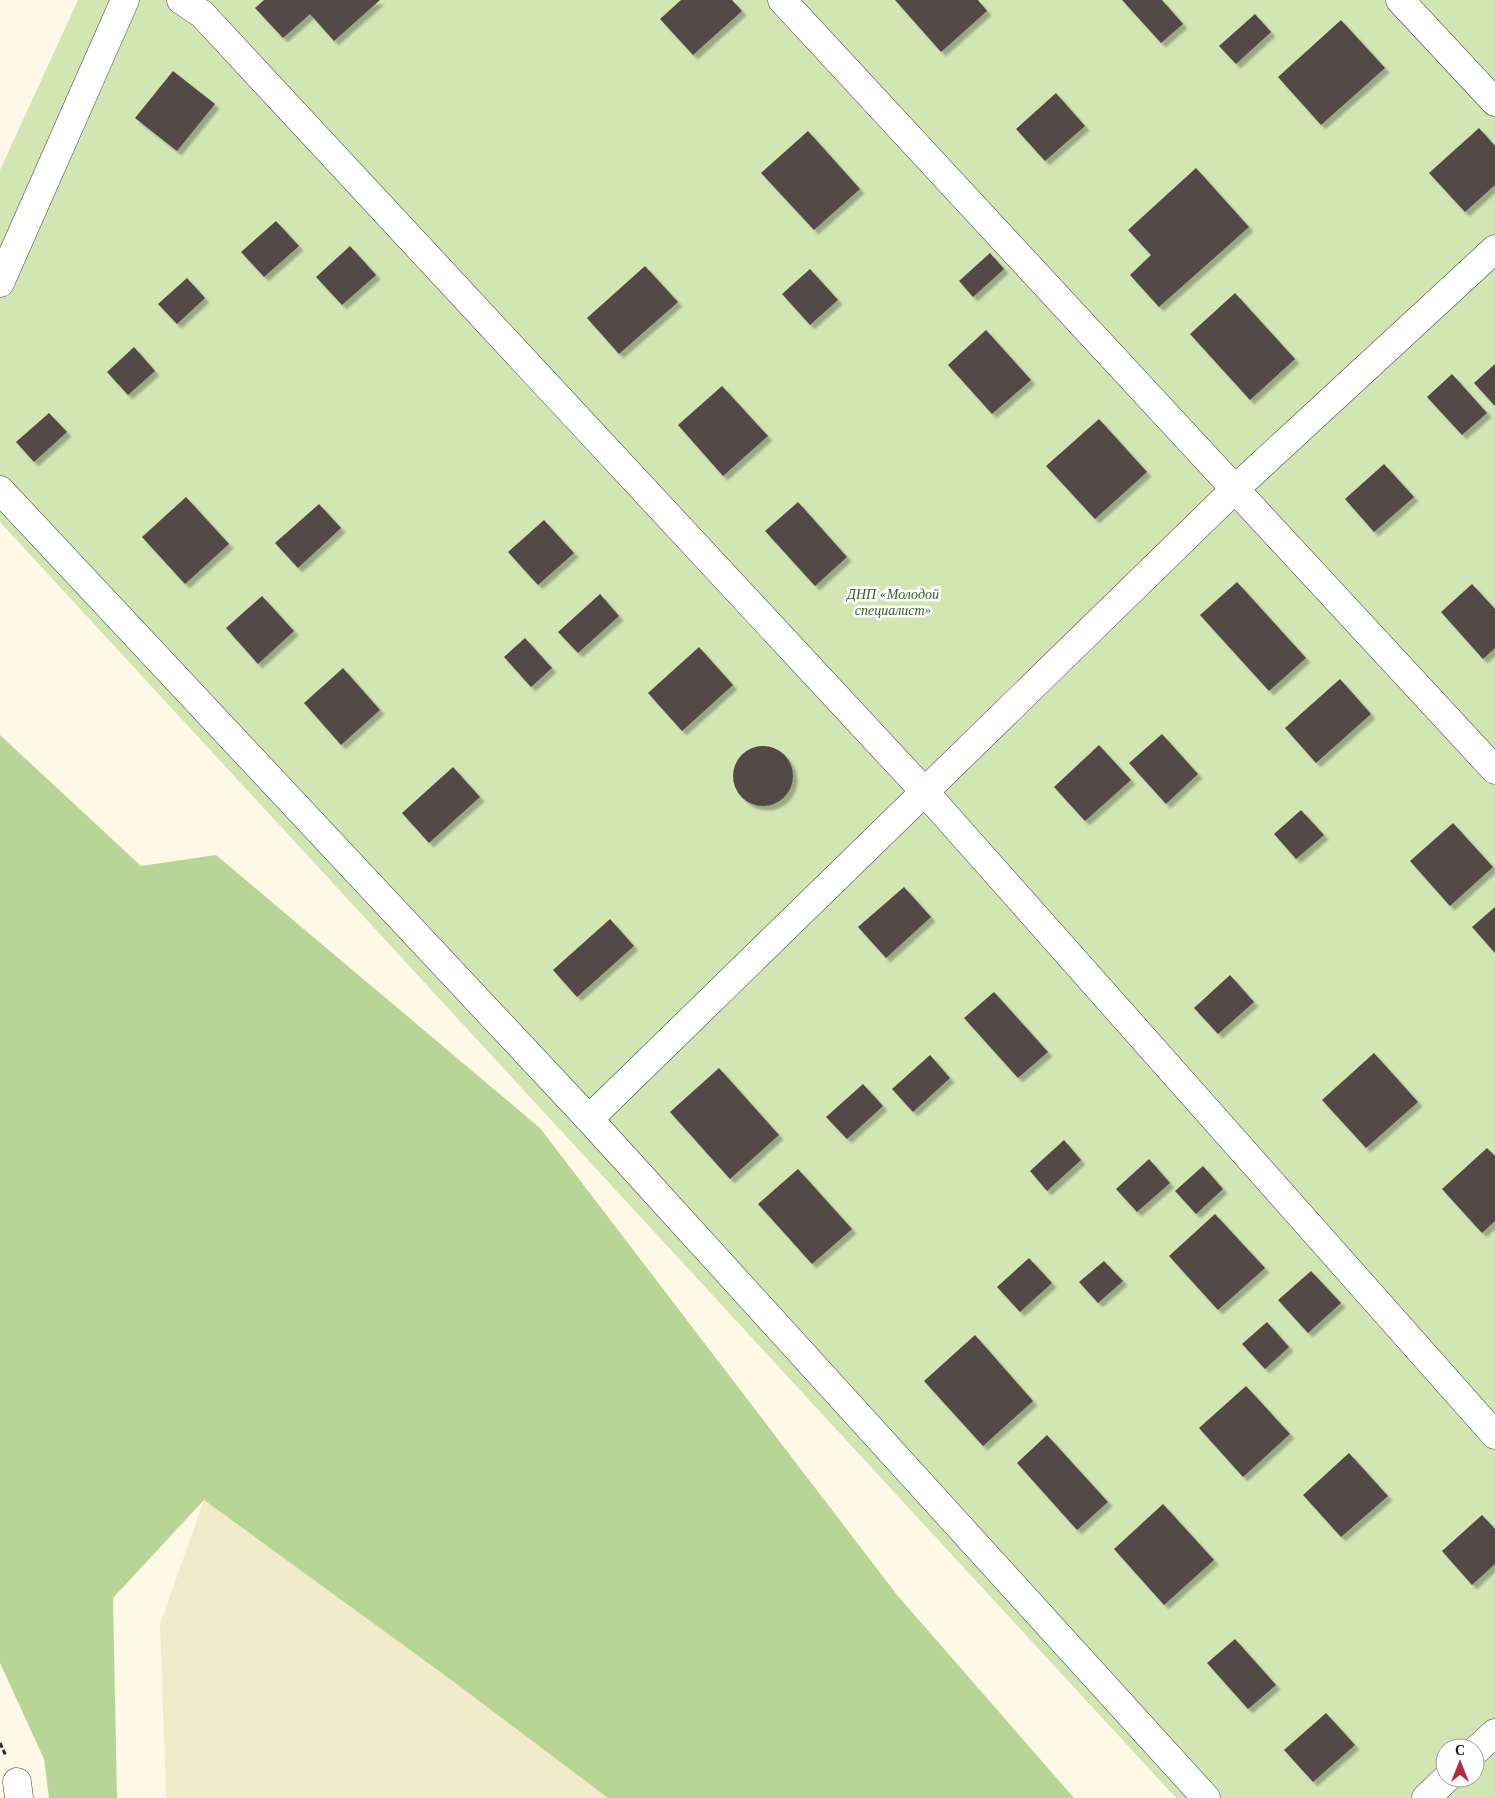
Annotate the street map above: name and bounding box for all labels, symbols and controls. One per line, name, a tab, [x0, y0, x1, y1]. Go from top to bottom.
park label: ДНП «Молодой специалист»	[845, 585, 939, 619]
north arrow	[1435, 1738, 1485, 1788]
text: С	[1455, 1741, 1465, 1759]

